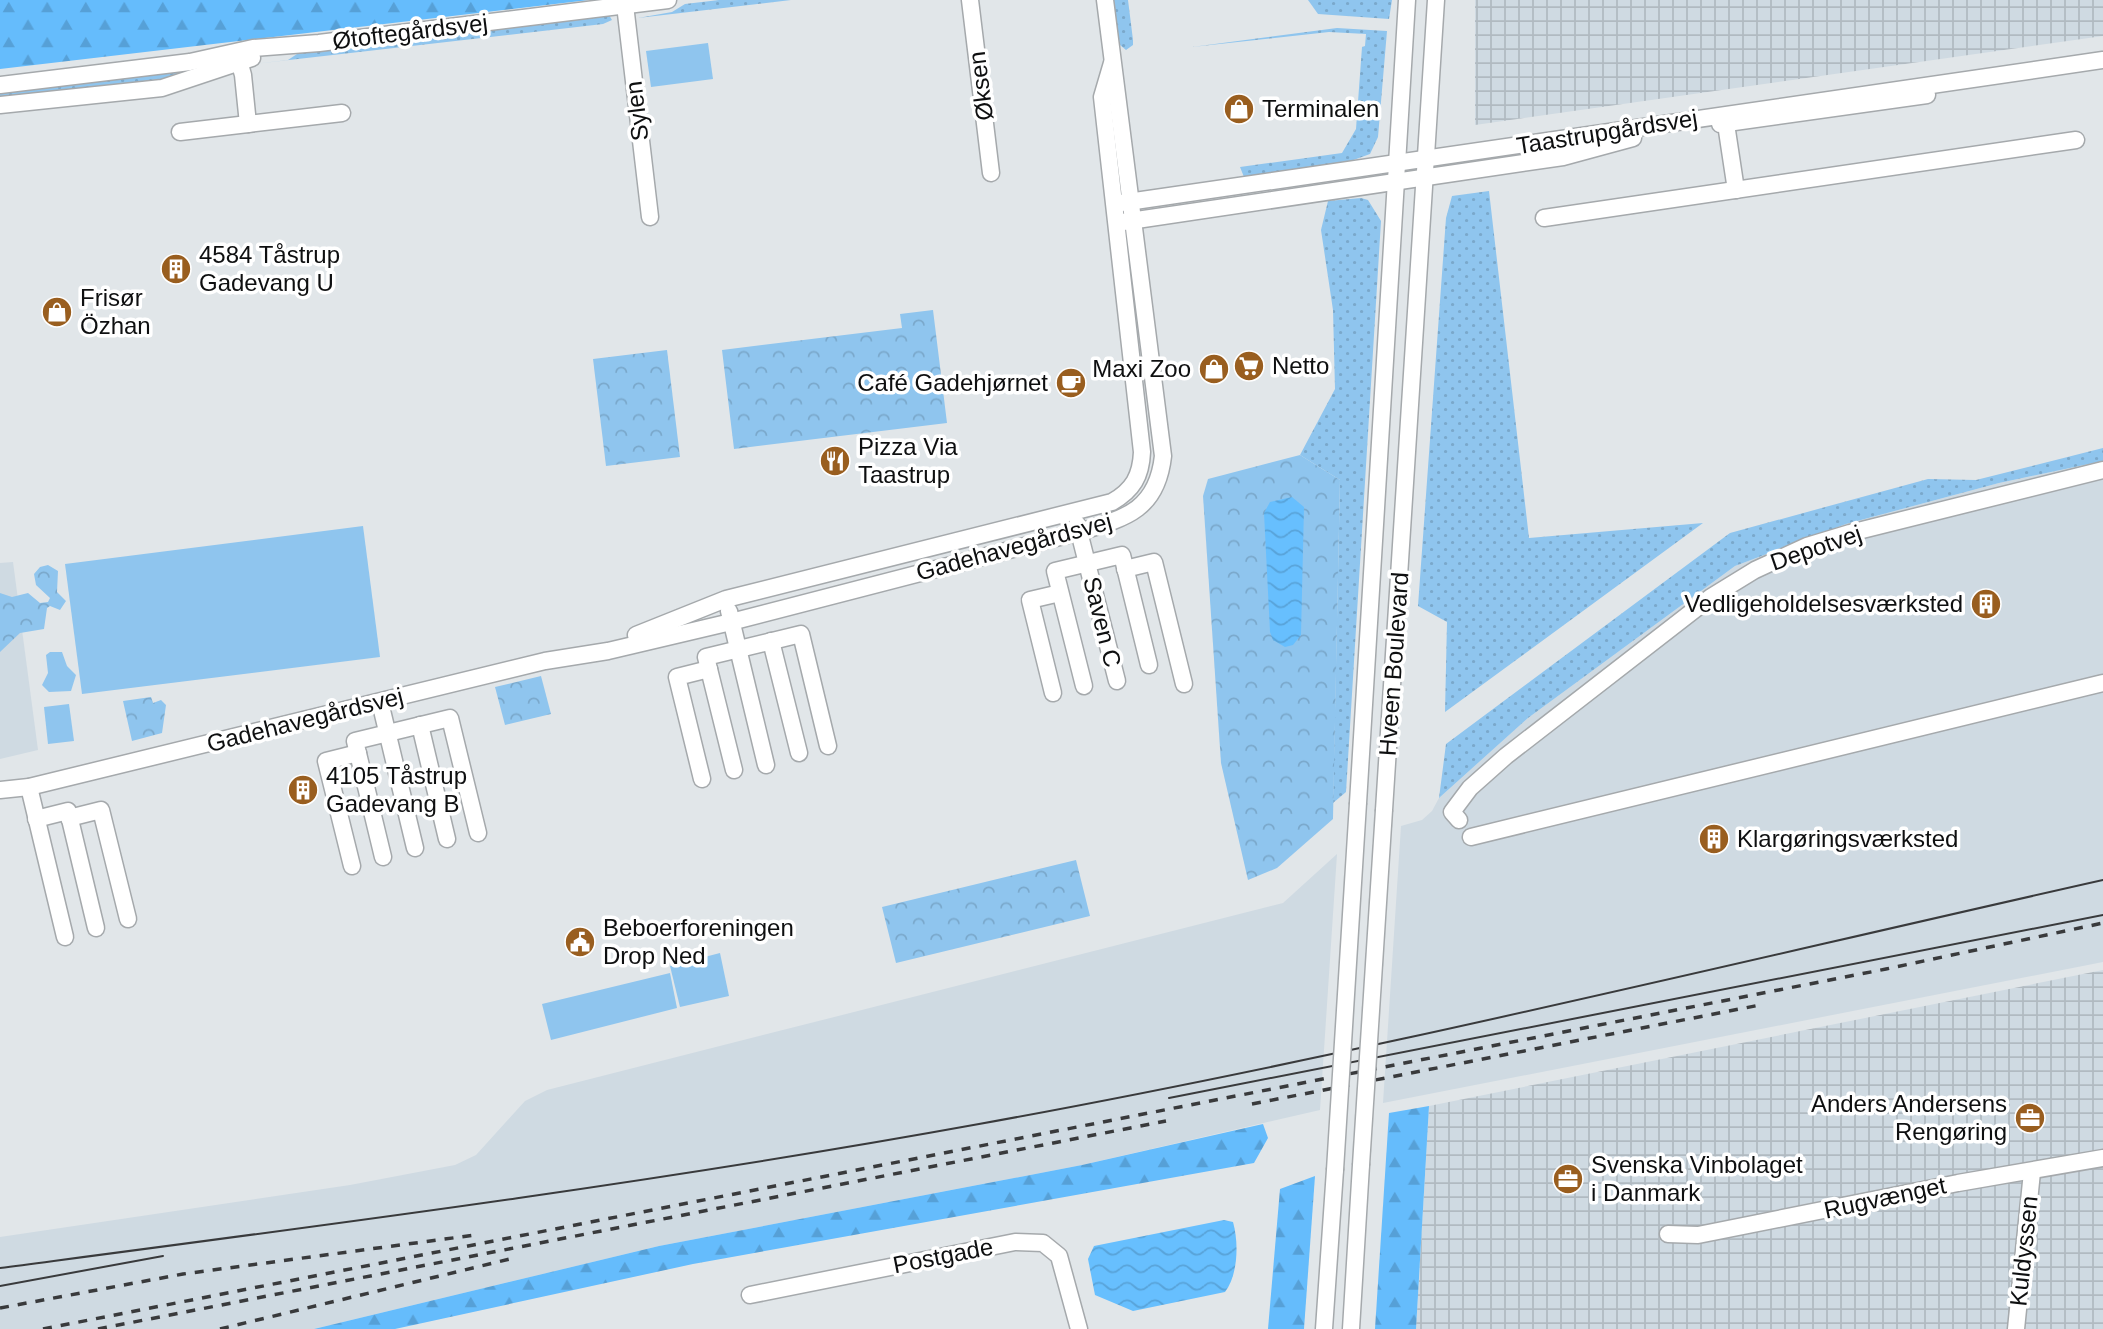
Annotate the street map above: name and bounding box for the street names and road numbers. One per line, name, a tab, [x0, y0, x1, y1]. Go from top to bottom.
street label: Øtoftegårdsvej	[331, 9, 489, 54]
street label: Øksen	[963, 50, 998, 122]
street label: Sylen	[619, 80, 654, 143]
street label: Taastrupgårdsvej	[1515, 104, 1699, 159]
street label: Gadehavegårdsvej	[913, 507, 1115, 586]
street label: Depotvej	[1767, 519, 1865, 576]
street label: Hveen Boulevard	[1374, 571, 1413, 757]
street label: Saven C	[1078, 574, 1127, 670]
street label: Gadehavegårdsvej	[204, 682, 406, 757]
street label: Rugvænget	[1821, 1171, 1949, 1224]
street label: Kuldyssen	[2004, 1194, 2043, 1307]
street label: Postgade	[891, 1233, 995, 1278]

